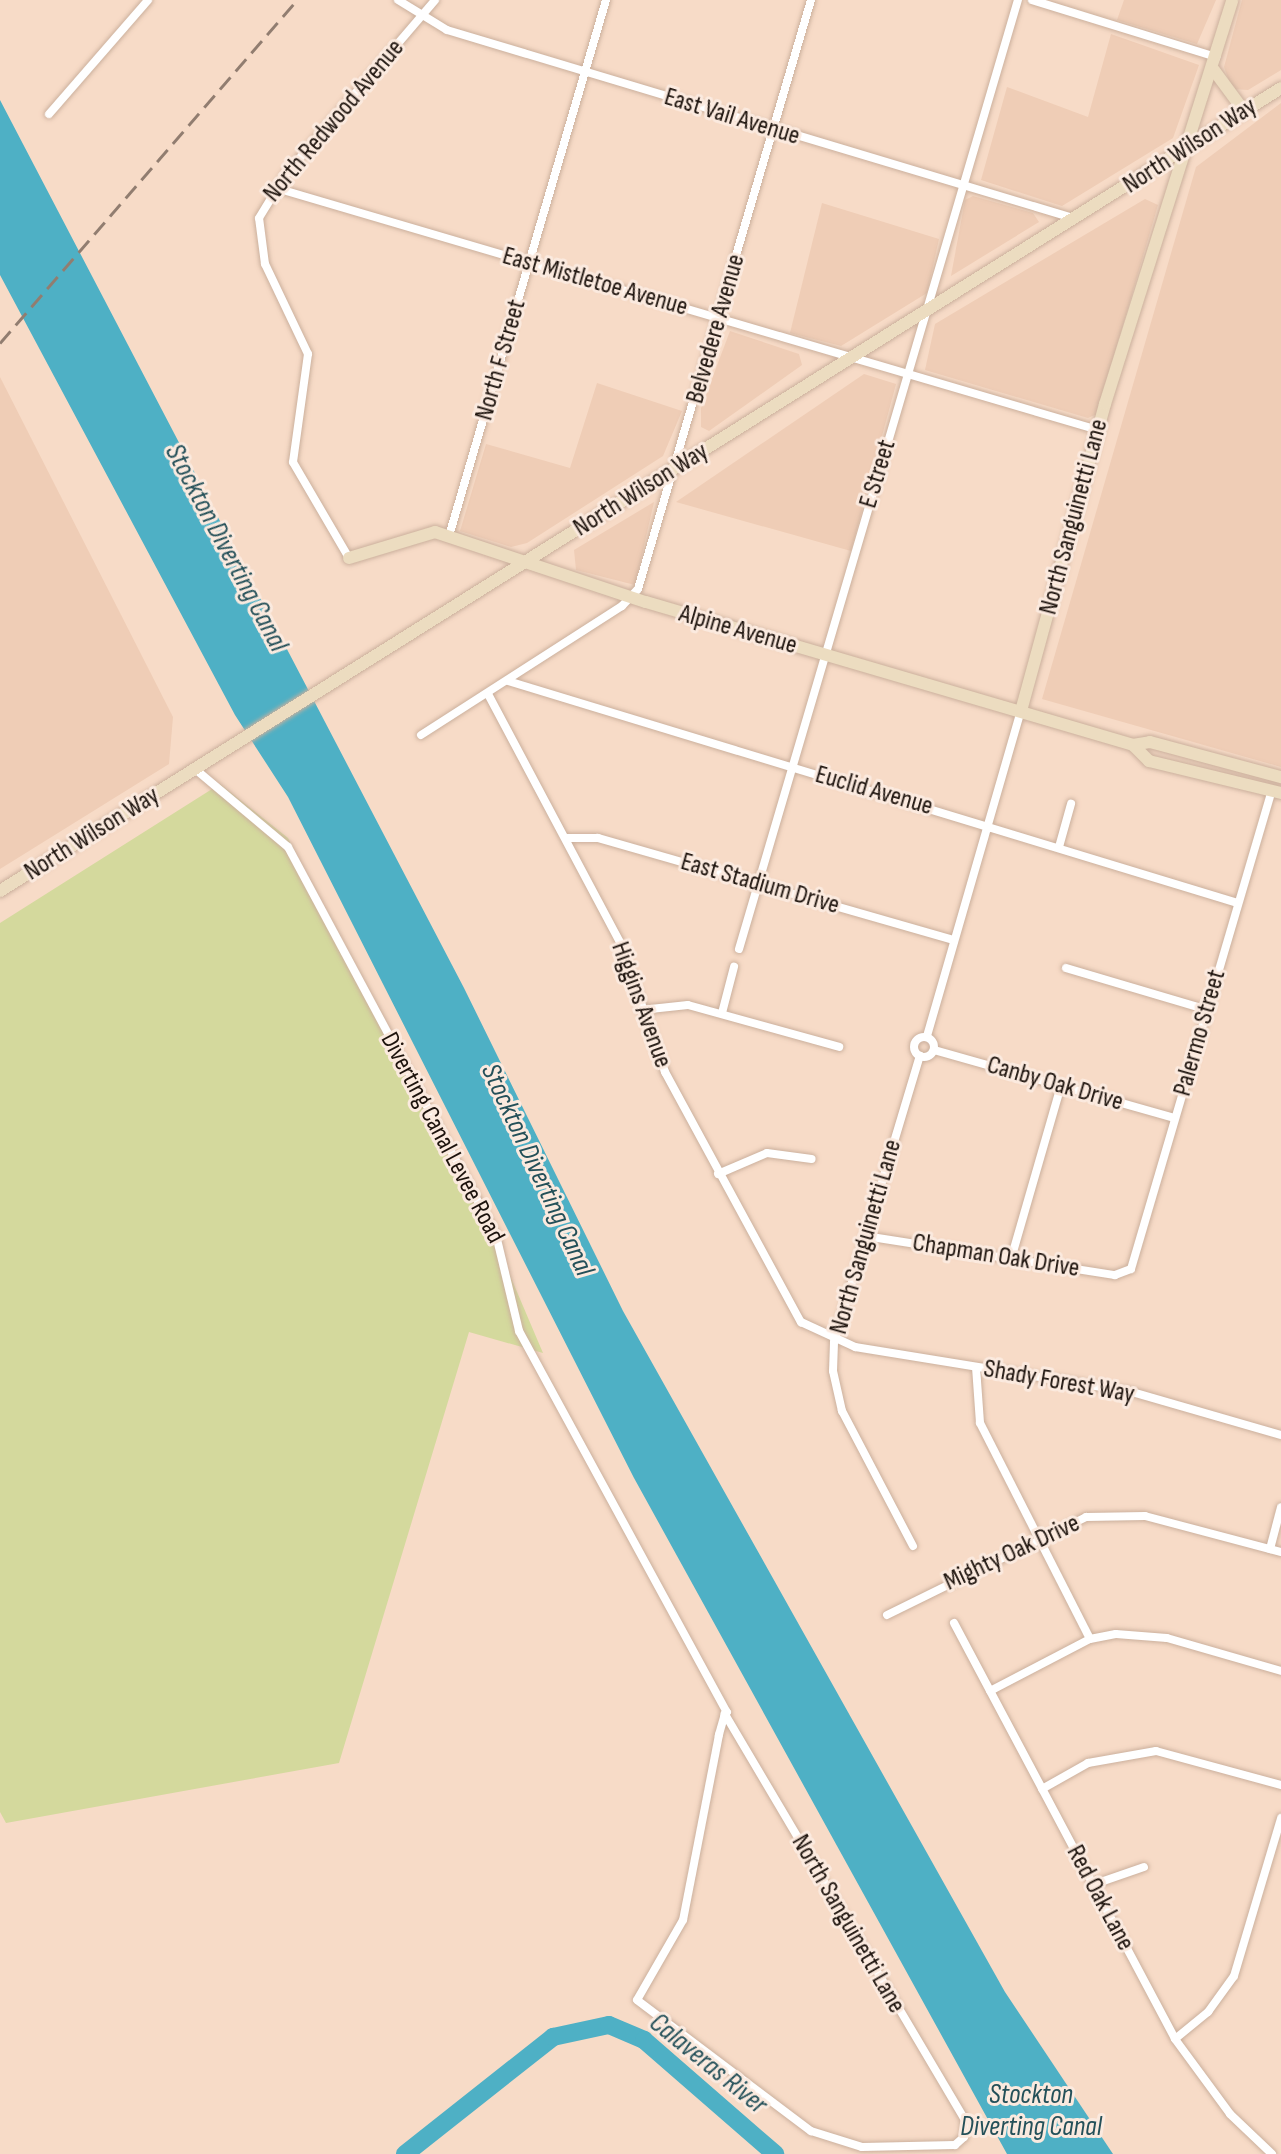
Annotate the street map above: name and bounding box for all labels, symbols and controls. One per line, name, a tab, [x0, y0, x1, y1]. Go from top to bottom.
street label: North Redwood Avenue	[257, 33, 411, 209]
street label: East Vail Avenue	[660, 82, 804, 152]
street label: North Wilson Way	[1117, 91, 1263, 201]
street label: East Mistletoe Avenue	[499, 241, 691, 323]
street label: Belvedere Avenue	[680, 251, 752, 407]
street label: North F Street	[469, 296, 533, 424]
street label: North Sanguinetti Lane	[1033, 416, 1115, 618]
street label: North Wilson Way	[568, 436, 714, 544]
street label: E Street	[853, 436, 903, 512]
water label: Stockton Diverting Canal	[157, 439, 295, 657]
street label: Alpine Avenue	[675, 598, 801, 662]
street label: Euclid Avenue	[812, 759, 936, 823]
street label: North Wilson Way	[19, 780, 165, 888]
street label: East Stadium Drive	[677, 846, 843, 922]
street label: Higgins Avenue	[604, 938, 678, 1072]
street label: Palermo Street	[1167, 966, 1233, 1100]
street label: Diverting Canal Levee Road	[373, 1027, 511, 1249]
street label: Canby Oak Drive	[983, 1050, 1127, 1118]
water label: Stockton Diverting Canal	[473, 1059, 601, 1281]
street label: North Sanguinetti Lane	[823, 1136, 909, 1338]
street label: Chapman Oak Drive	[910, 1227, 1082, 1285]
street label: Shady Forest Way	[981, 1353, 1137, 1411]
street label: Mighty Oak Drive	[939, 1508, 1085, 1598]
street label: North Sanguinetti Lane	[784, 1829, 912, 2019]
street label: Red Oak Lane	[1059, 1840, 1141, 1956]
water label: Calaveras River	[642, 2006, 774, 2122]
water label: Stockton Diverting Canal	[960, 2078, 1102, 2144]

